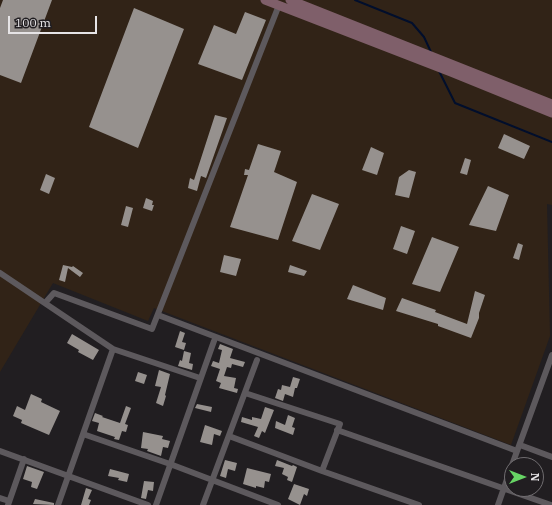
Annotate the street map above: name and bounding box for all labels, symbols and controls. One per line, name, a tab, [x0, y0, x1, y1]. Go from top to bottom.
scale bar	[10, 8, 99, 34]
text: 100 m	[15, 15, 51, 30]
north arrow	[504, 457, 544, 497]
text: N	[528, 473, 542, 481]

